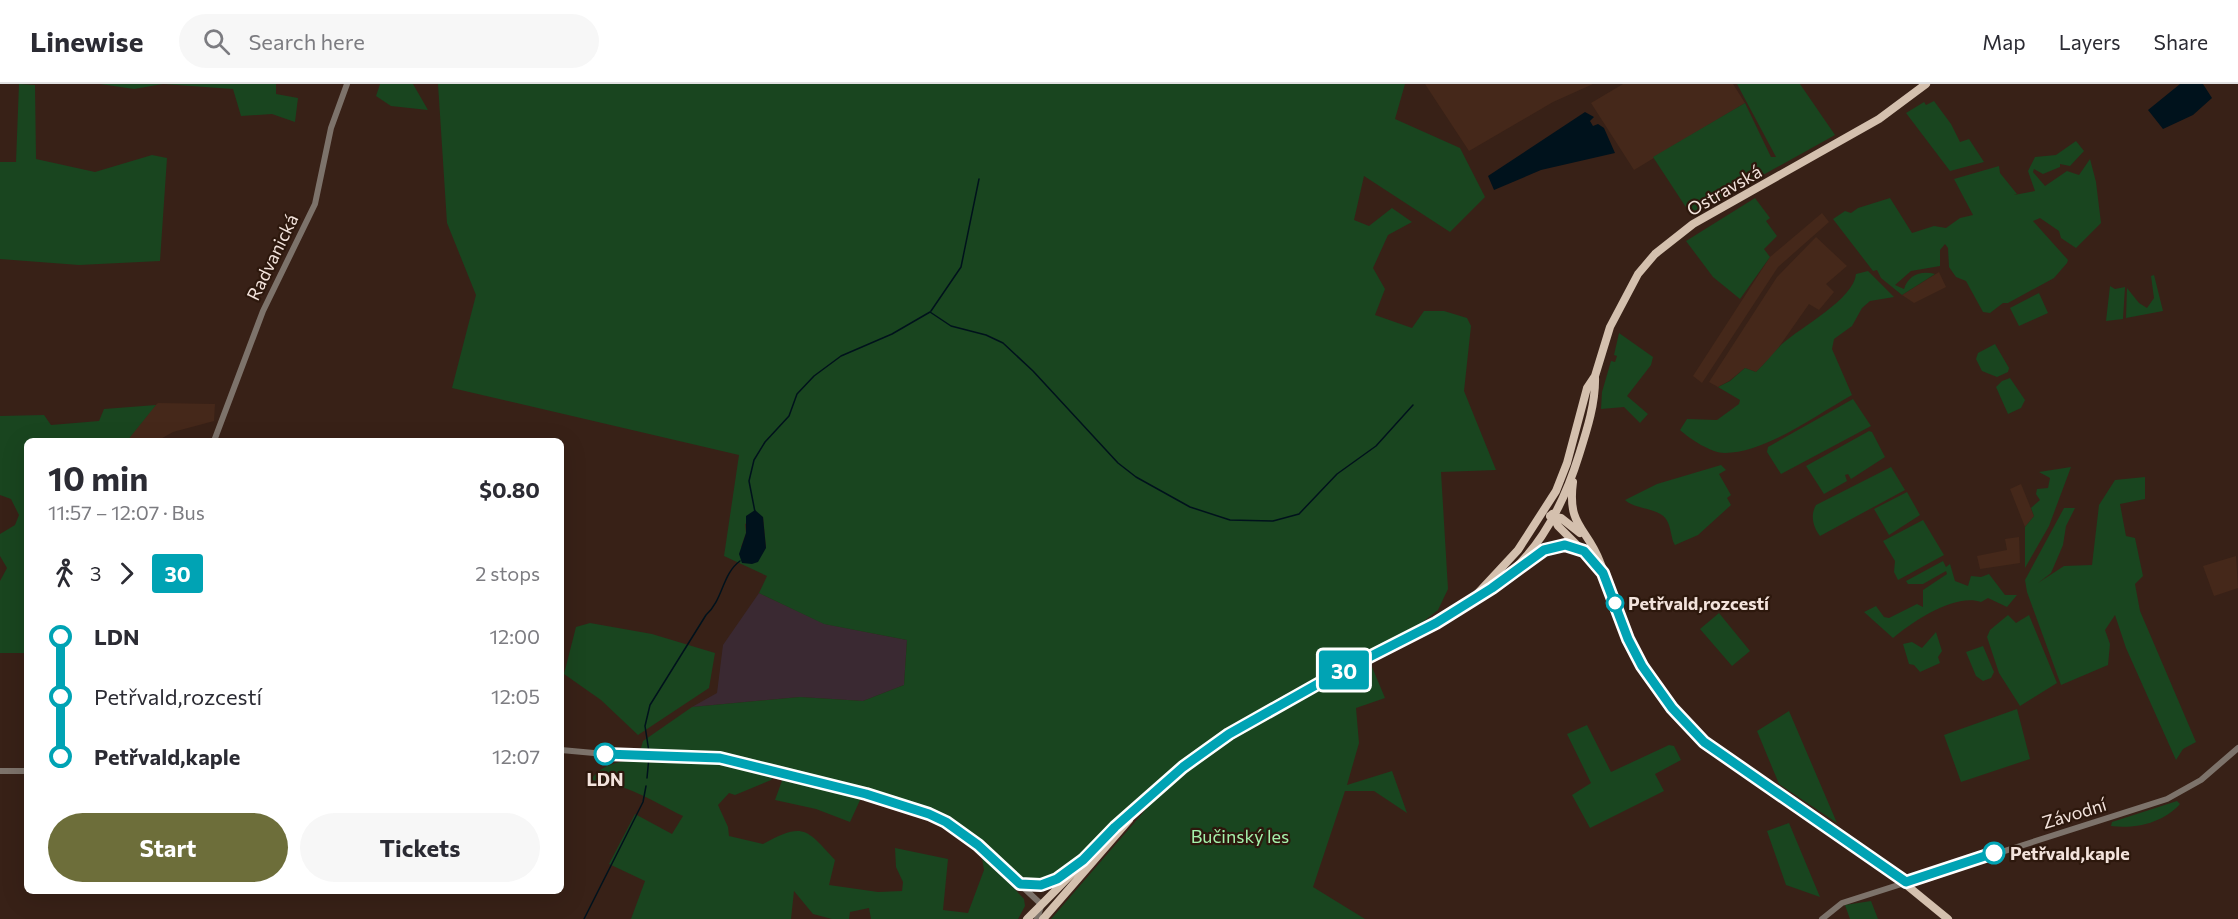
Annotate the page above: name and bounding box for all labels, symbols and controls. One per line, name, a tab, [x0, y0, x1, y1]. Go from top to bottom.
search box	[179, 14, 599, 68]
text: Linewise	[30, 24, 143, 58]
icon: search	[200, 25, 233, 58]
text: Search here	[248, 28, 365, 55]
text: Map	[1982, 29, 2026, 54]
text: Layers	[2059, 29, 2121, 54]
text: Share	[2154, 29, 2208, 54]
street label: Ostravská	[1683, 160, 1765, 220]
street label: Radvanická	[242, 210, 302, 304]
text: 10 min	[48, 457, 148, 498]
text: $0.80	[479, 476, 540, 503]
text: 11:57 – 12:07 · Bus	[48, 500, 205, 524]
icon: walk	[48, 557, 81, 590]
icon: forward	[110, 557, 143, 590]
text: 3	[90, 561, 101, 585]
text: 30	[164, 561, 191, 586]
text: 2 stops	[475, 561, 540, 585]
place label: Petřvald,rozcestí	[1628, 592, 1770, 614]
marker: Petřvald,rozcestí	[1606, 594, 1624, 612]
text: LDN	[94, 623, 139, 650]
text: 12:00	[490, 624, 540, 648]
line badge: 30	[1317, 650, 1371, 690]
text: 30	[1331, 658, 1357, 683]
text: Petřvald,rozcestí	[94, 683, 262, 710]
text: 12:05	[491, 684, 540, 708]
text: Petřvald,kaple	[94, 743, 240, 770]
marker: LDN	[594, 743, 616, 765]
text: 12:07	[492, 744, 540, 768]
place label: LDN	[586, 768, 624, 790]
street label: Závodní	[2039, 792, 2110, 833]
button: Start	[48, 813, 288, 882]
button: Tickets	[300, 813, 540, 882]
park label: Bučinský les	[1191, 825, 1289, 847]
marker: Petřvald,kaple	[1983, 842, 2005, 864]
place label: Petřvald,kaple	[2010, 842, 2130, 864]

